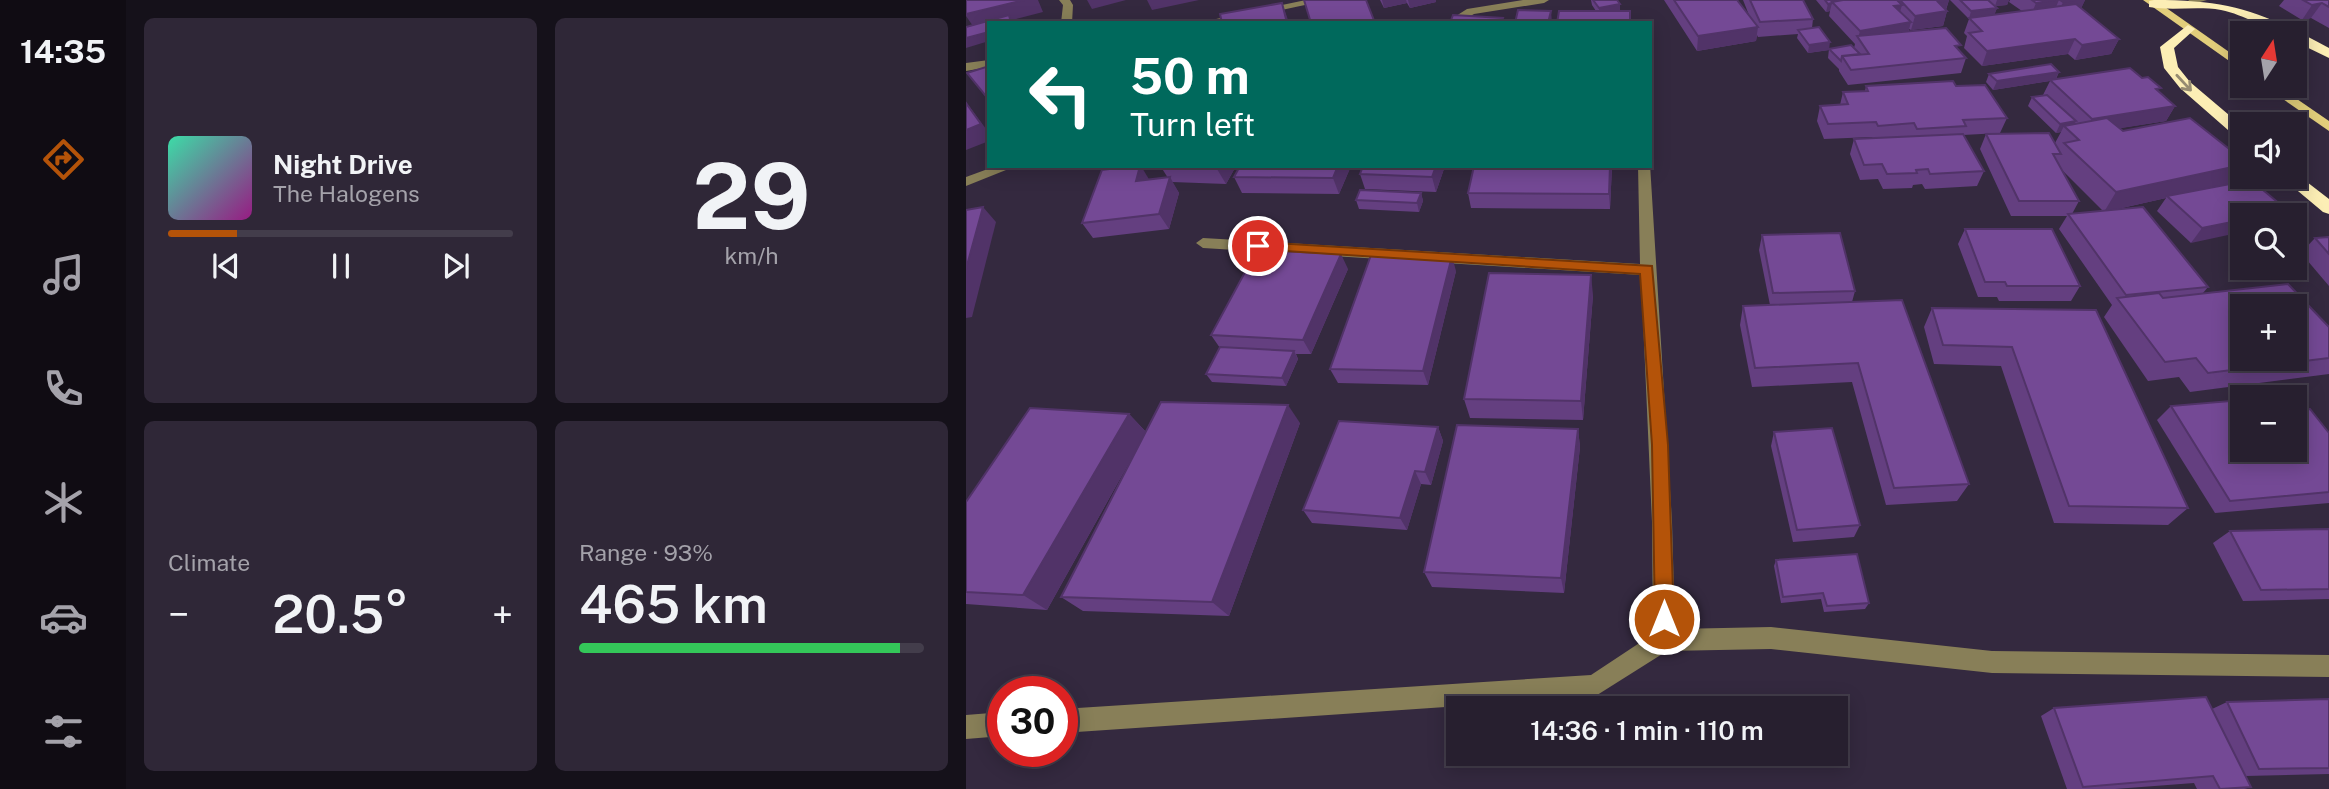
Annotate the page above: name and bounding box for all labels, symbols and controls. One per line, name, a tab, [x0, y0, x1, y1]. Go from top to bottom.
north arrow	[2230, 21, 2306, 98]
map controls	[2230, 21, 2307, 462]
text: 14:35	[20, 33, 106, 70]
text: 50 m	[1130, 47, 1250, 105]
icon: left	[1015, 49, 1106, 140]
one-way arrow	[2175, 73, 2192, 91]
text: Turn left	[1130, 106, 1255, 143]
button: sound	[2230, 112, 2307, 189]
icon: directions	[39, 135, 88, 184]
text: 29	[693, 143, 810, 249]
text: Night Drive	[273, 149, 413, 180]
text: The Halogens	[273, 180, 420, 207]
button: search	[2230, 203, 2307, 280]
pin	[1228, 216, 1288, 276]
icon: arrive	[1239, 227, 1277, 265]
text: km/h	[724, 242, 779, 269]
icon: previous	[207, 247, 245, 285]
icon: pause	[322, 247, 360, 285]
icon: next	[437, 247, 475, 285]
icon: music	[39, 250, 88, 299]
button: +	[2230, 294, 2307, 371]
icon: phone	[39, 364, 88, 413]
button: −	[2230, 385, 2307, 462]
icon: climate	[39, 478, 88, 527]
text: Range · 93%	[579, 539, 713, 566]
text: Climate	[168, 549, 250, 576]
text: 465 km	[579, 574, 768, 635]
position arrow	[1627, 582, 1701, 656]
text: 20.5°	[272, 584, 409, 645]
text: −	[168, 592, 189, 637]
text: +	[492, 592, 513, 637]
icon: car	[39, 593, 88, 642]
speed limit sign: 30	[987, 676, 1078, 767]
icon: filters	[39, 707, 88, 756]
text: 14:36 · 1 min · 110 m	[1530, 715, 1764, 746]

